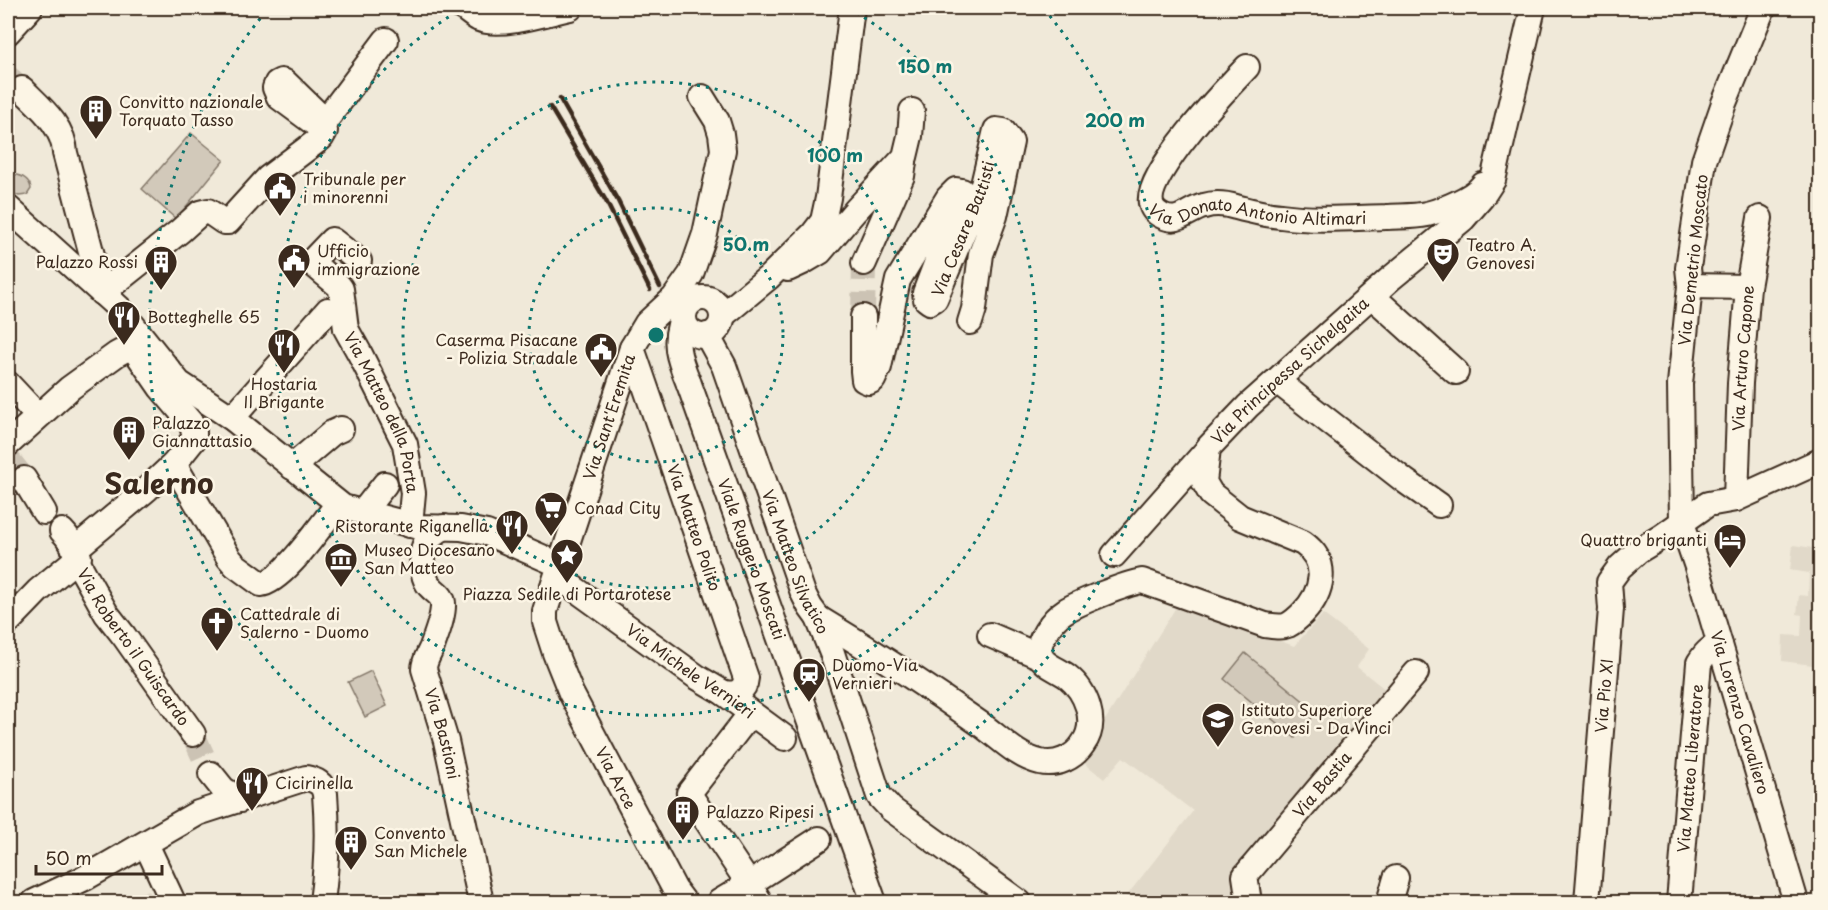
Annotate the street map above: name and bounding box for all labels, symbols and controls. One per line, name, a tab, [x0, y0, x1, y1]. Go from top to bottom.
text: 150 m	[898, 52, 952, 79]
place label: Convitto nazionale Torquato Tasso	[119, 89, 264, 131]
building icon: Convitto nazionale Torquato Tasso	[78, 93, 114, 140]
text: 200 m	[1085, 106, 1145, 133]
text: 100 m	[807, 141, 863, 168]
street label: Via Cesare Battisti	[924, 158, 999, 300]
place label: Tribunale per i minorenni	[303, 166, 406, 208]
public building icon: Tribunale per i minorenni	[262, 170, 298, 217]
street label: Via Demetrio Moscato	[1671, 173, 1713, 347]
street label: Via Donato Antonio Altimari	[1143, 191, 1367, 230]
text: 50 m	[723, 230, 769, 257]
place label: Teatro A. Genovesi	[1466, 232, 1537, 274]
theatre icon: Teatro A. Genovesi	[1425, 236, 1461, 283]
place label: Ufficio immigrazione	[317, 238, 420, 280]
public building icon: Ufficio immigrazione	[276, 242, 312, 289]
building icon: Palazzo Rossi	[143, 244, 179, 291]
place label: Palazzo Rossi	[35, 249, 138, 273]
street label: Via Arturo Capone	[1725, 284, 1759, 432]
street label: Via Principessa Sichelgaita	[1205, 291, 1373, 449]
restaurant icon: Botteghelle 65	[106, 299, 142, 346]
place label: Botteghelle 65	[147, 304, 260, 328]
centre of rings	[646, 325, 666, 345]
restaurant icon: Hostaria Il Brigante	[266, 327, 302, 374]
street label: Via Matteo della Porta	[339, 327, 426, 494]
place label: Caserma Pisacane - Polizia Stradale	[435, 327, 578, 369]
public building icon: Caserma Pisacane - Polizia Stradale	[583, 331, 619, 378]
street label: Via Sant'Eremita	[576, 350, 640, 483]
place label: Hostaria Il Brigante	[244, 371, 325, 413]
place label: Palazzo Giannattasio	[152, 410, 252, 452]
building icon: Palazzo Giannattasio	[111, 414, 147, 461]
district label: Salerno	[105, 461, 213, 504]
street label: Via Matteo Polito	[662, 461, 728, 594]
street label: Viale Ruggero Moscati	[713, 475, 792, 643]
street label: Via Matteo Silvatico	[757, 486, 836, 637]
supermarket icon: Conad City	[533, 490, 569, 537]
place label: Conad City	[574, 495, 661, 519]
restaurant icon: Ristorante Riganella	[494, 508, 530, 555]
place label: Ristorante Riganella	[335, 513, 489, 537]
hotel icon: Quattro briganti	[1712, 522, 1748, 569]
place label: Quattro briganti	[1580, 527, 1707, 551]
place label: Museo Diocesano San Matteo	[364, 537, 495, 579]
place icon: Piazza Sedile di Portarotese	[549, 537, 585, 584]
museum icon: Museo Diocesano San Matteo	[323, 541, 359, 588]
street label: Via Roberto il Guiscardo	[72, 563, 196, 730]
place label: Piazza Sedile di Portarotese	[463, 581, 672, 605]
place label: Cattedrale di Salerno - Duomo	[240, 601, 369, 643]
church icon: Cattedrale di Salerno - Duomo	[199, 605, 235, 652]
street label: Via Michele Vernieri	[622, 617, 761, 723]
street label: Via Lorenzo Cavaliero	[1705, 627, 1777, 797]
place label: Duomo-Via Vernieri	[832, 652, 918, 694]
station icon: Duomo-Via Vernieri	[791, 656, 827, 703]
street label: Via Pio XI	[1588, 657, 1618, 734]
street label: Via Matteo Liberatore	[1670, 683, 1708, 854]
street label: Via Bastioni	[419, 685, 467, 781]
place label: Istituto Superiore Genovesi - Da Vinci	[1241, 697, 1391, 739]
school or university icon: Istituto Superiore Genovesi - Da Vinci	[1200, 701, 1236, 748]
street label: Via Arce	[590, 742, 643, 813]
street label: Via Bastia	[1286, 745, 1357, 822]
restaurant icon: Cicirinella	[234, 765, 270, 812]
place label: Cicirinella	[275, 770, 353, 794]
building icon: Palazzo Ripesi	[665, 794, 701, 841]
place label: Palazzo Ripesi	[706, 799, 814, 823]
place label: Convento San Michele	[374, 820, 468, 862]
building icon: Convento San Michele	[333, 824, 369, 871]
scale bar	[36, 838, 162, 876]
text: 50 m	[45, 844, 92, 871]

